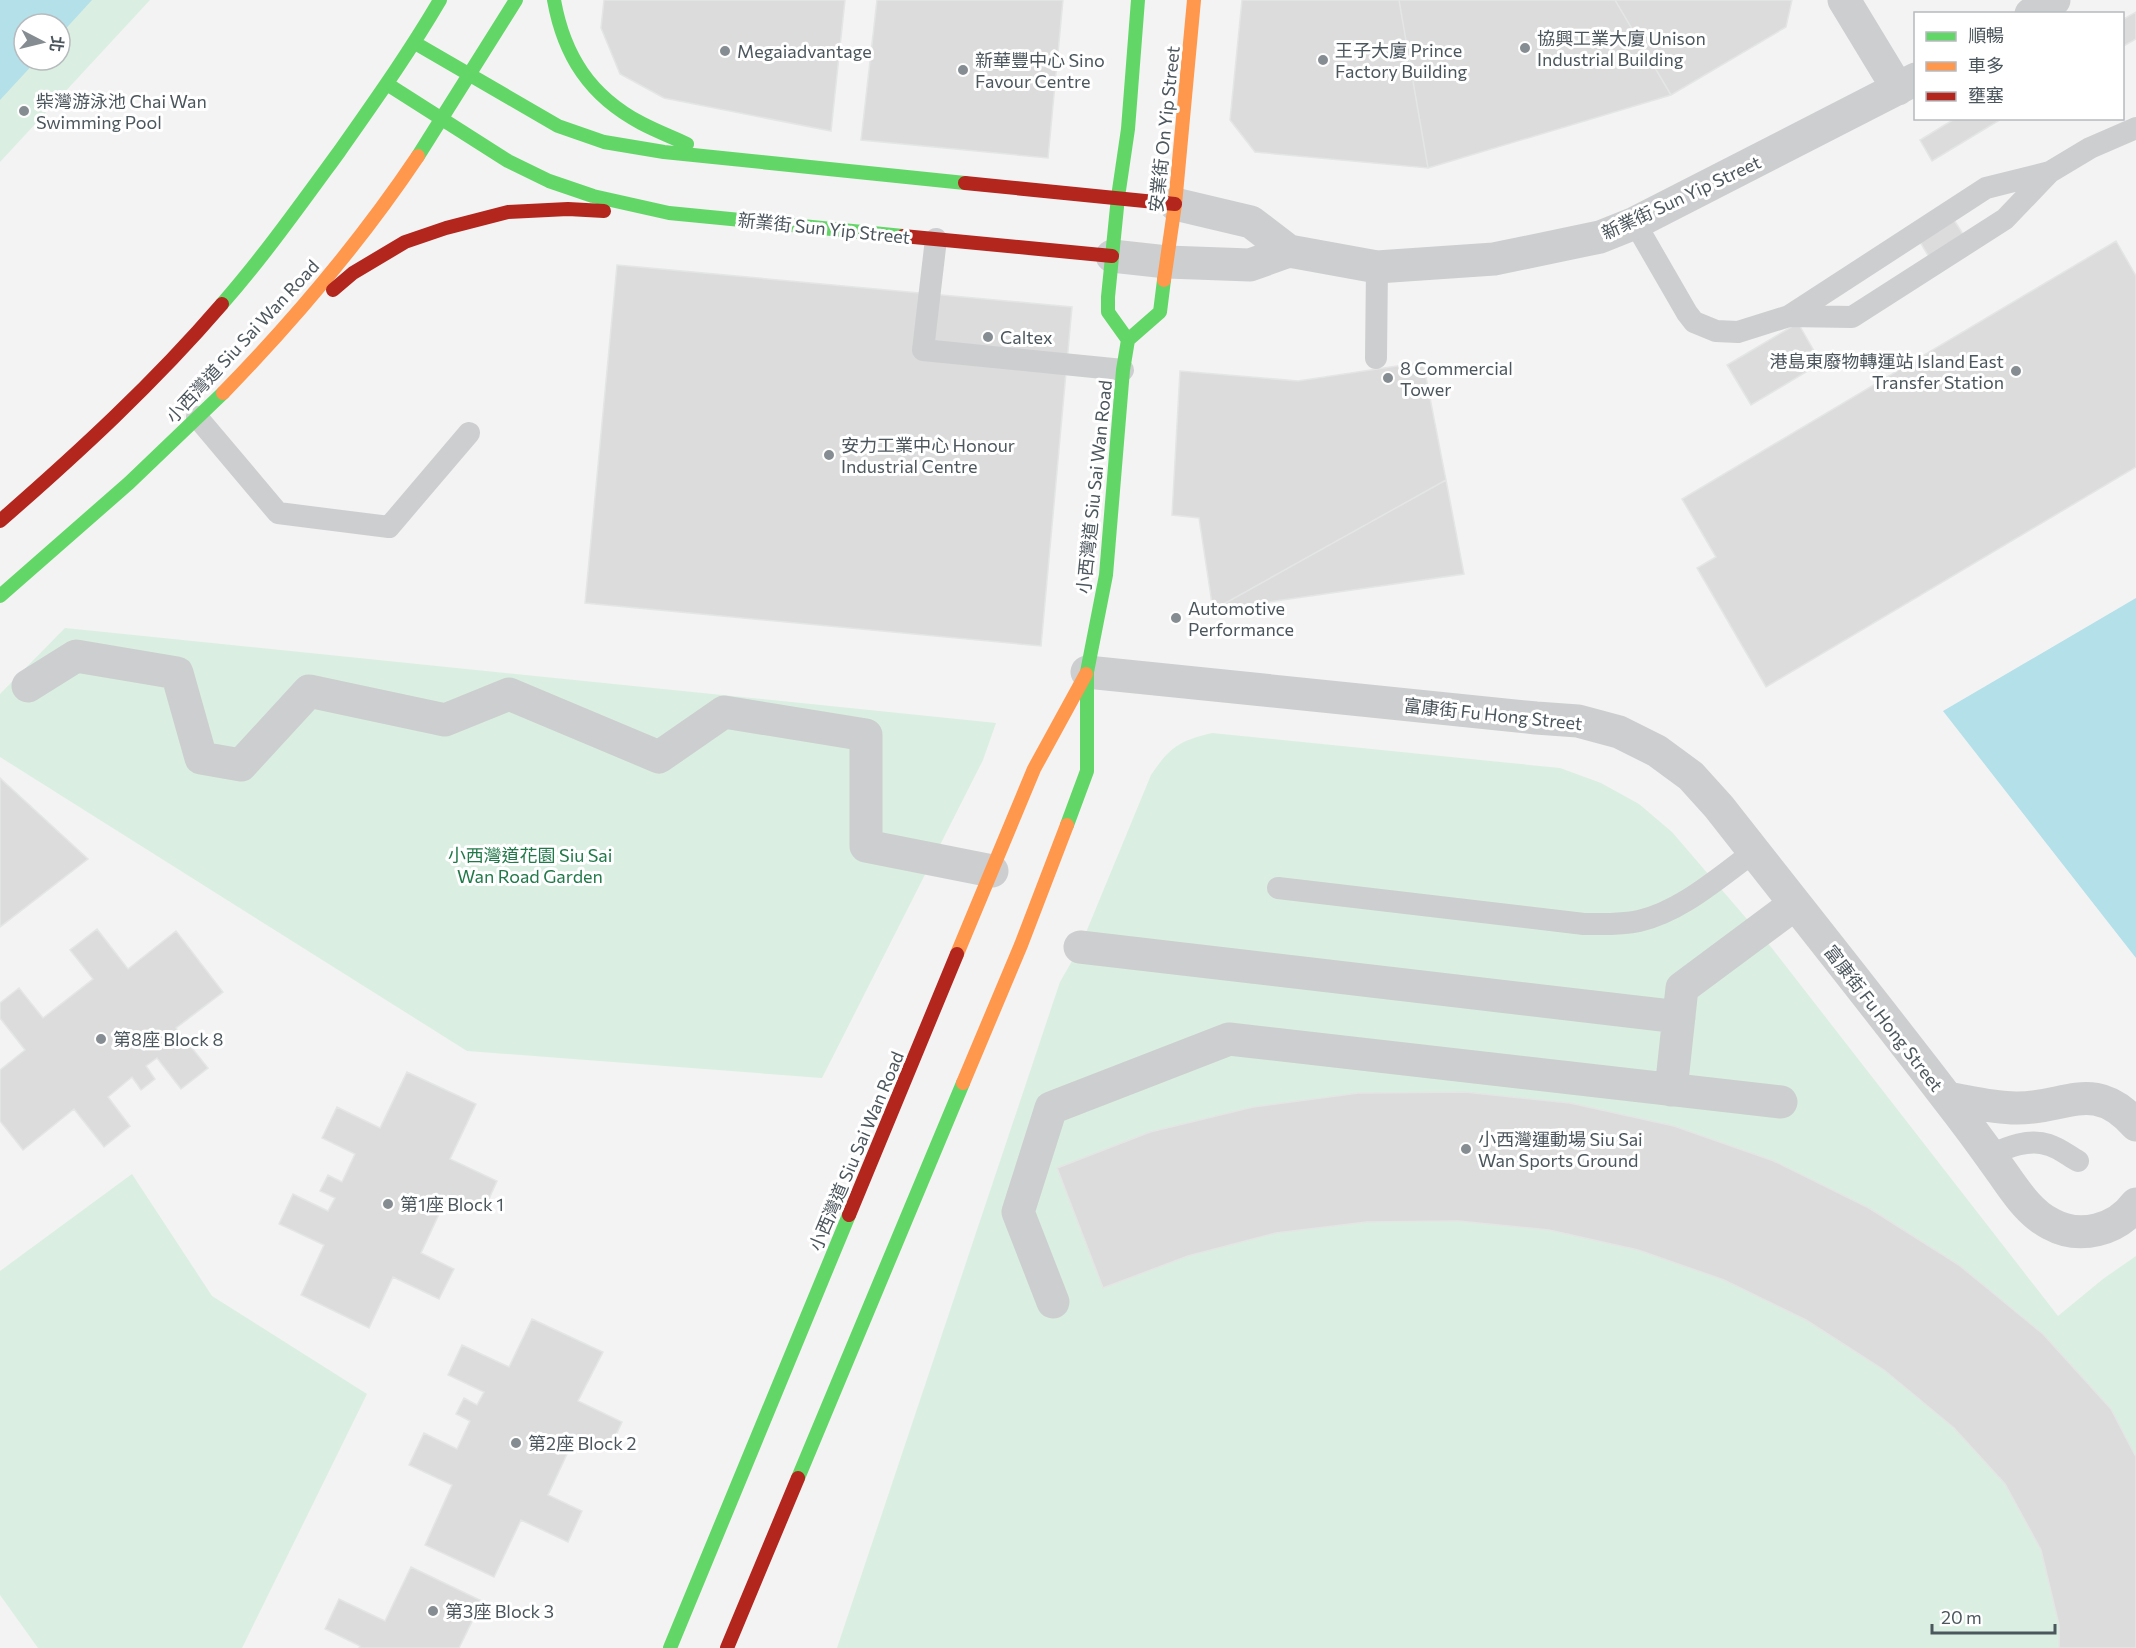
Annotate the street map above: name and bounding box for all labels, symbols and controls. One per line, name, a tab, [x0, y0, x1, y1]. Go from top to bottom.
north arrow	[12, 12, 72, 72]
legend	[1914, 12, 2124, 120]
text: 順暢	[1968, 24, 2004, 46]
place label: 協興工業大廈 Unison Industrial Building	[1537, 27, 1706, 70]
text: 北	[47, 35, 68, 53]
place label: 王子大廈 Prince Factory Building	[1335, 39, 1467, 82]
place label: Megaiadvantage	[737, 40, 872, 62]
marker: 協興工業大廈 Unison Industrial Building	[1518, 41, 1532, 55]
marker: Megaiadvantage	[718, 44, 732, 58]
street label: 安業街 On Yip Street	[1144, 45, 1184, 213]
place label: 新華豐中心 Sino Favour Centre	[975, 49, 1105, 92]
marker: 王子大廈 Prince Factory Building	[1316, 53, 1330, 67]
text: 車多	[1968, 54, 2004, 76]
marker: 新華豐中心 Sino Favour Centre	[956, 63, 970, 77]
text: 壅塞	[1968, 84, 2004, 106]
place label: 柴灣游泳池 Chai Wan Swimming Pool	[36, 90, 207, 133]
marker: 柴灣游泳池 Chai Wan Swimming Pool	[17, 104, 31, 118]
street label: 新業街 Sun Yip Street	[1598, 150, 1764, 244]
street label: 新業街 Sun Yip Street	[737, 208, 911, 248]
street label: 小西灣道 Siu Sai Wan Road	[161, 255, 323, 427]
place label: Caltex	[1000, 326, 1053, 348]
marker: Caltex	[981, 330, 995, 344]
place label: 港島東廢物轉運站 Island East Transfer Station	[1770, 350, 2004, 393]
place label: 8 Commercial Tower	[1400, 357, 1513, 400]
marker: 港島東廢物轉運站 Island East Transfer Station	[2009, 364, 2023, 378]
marker: 8 Commercial Tower	[1381, 371, 1395, 385]
street label: 小西灣道 Siu Sai Wan Road	[1072, 379, 1116, 595]
place label: 安力工業中心 Honour Industrial Centre	[841, 434, 1015, 477]
marker: 安力工業中心 Honour Industrial Centre	[822, 448, 836, 462]
place label: Automotive Performance	[1188, 597, 1294, 640]
marker: Automotive Performance	[1169, 611, 1183, 625]
street label: 富康街 Fu Hong Street	[1403, 694, 1583, 734]
park label: 小西灣道花園 Siu Sai Wan Road Garden	[448, 844, 612, 887]
street label: 富康街 Fu Hong Street	[1820, 940, 1948, 1096]
place label: 第8座 Block 8	[113, 1028, 223, 1050]
marker: 第8座 Block 8	[94, 1032, 108, 1046]
street label: 小西灣道 Siu Sai Wan Road	[804, 1048, 908, 1254]
place label: 小西灣運動場 Siu Sai Wan Sports Ground	[1478, 1128, 1643, 1171]
marker: 小西灣運動場 Siu Sai Wan Sports Ground	[1459, 1142, 1473, 1156]
place label: 第1座 Block 1	[400, 1193, 504, 1215]
marker: 第1座 Block 1	[381, 1197, 395, 1211]
place label: 第2座 Block 2	[528, 1432, 636, 1454]
marker: 第2座 Block 2	[509, 1436, 523, 1450]
scale bar	[1932, 1597, 2055, 1635]
place label: 第3座 Block 3	[445, 1600, 554, 1622]
marker: 第3座 Block 3	[426, 1604, 440, 1618]
text: 20 m	[1941, 1606, 1982, 1628]

